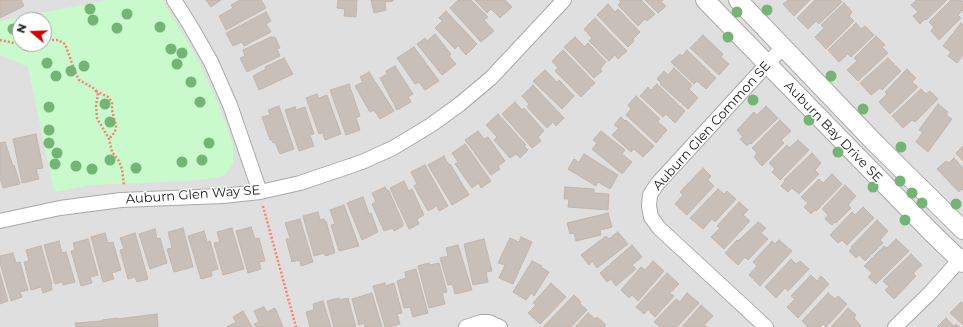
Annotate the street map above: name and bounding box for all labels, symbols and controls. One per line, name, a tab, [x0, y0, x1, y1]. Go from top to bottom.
north arrow	[12, 12, 52, 52]
text: N	[14, 22, 30, 35]
street label: Auburn Glen Common SE	[650, 58, 774, 194]
street label: Auburn Bay Drive SE	[781, 78, 885, 186]
street label: Auburn Glen Way SE	[125, 183, 261, 207]

